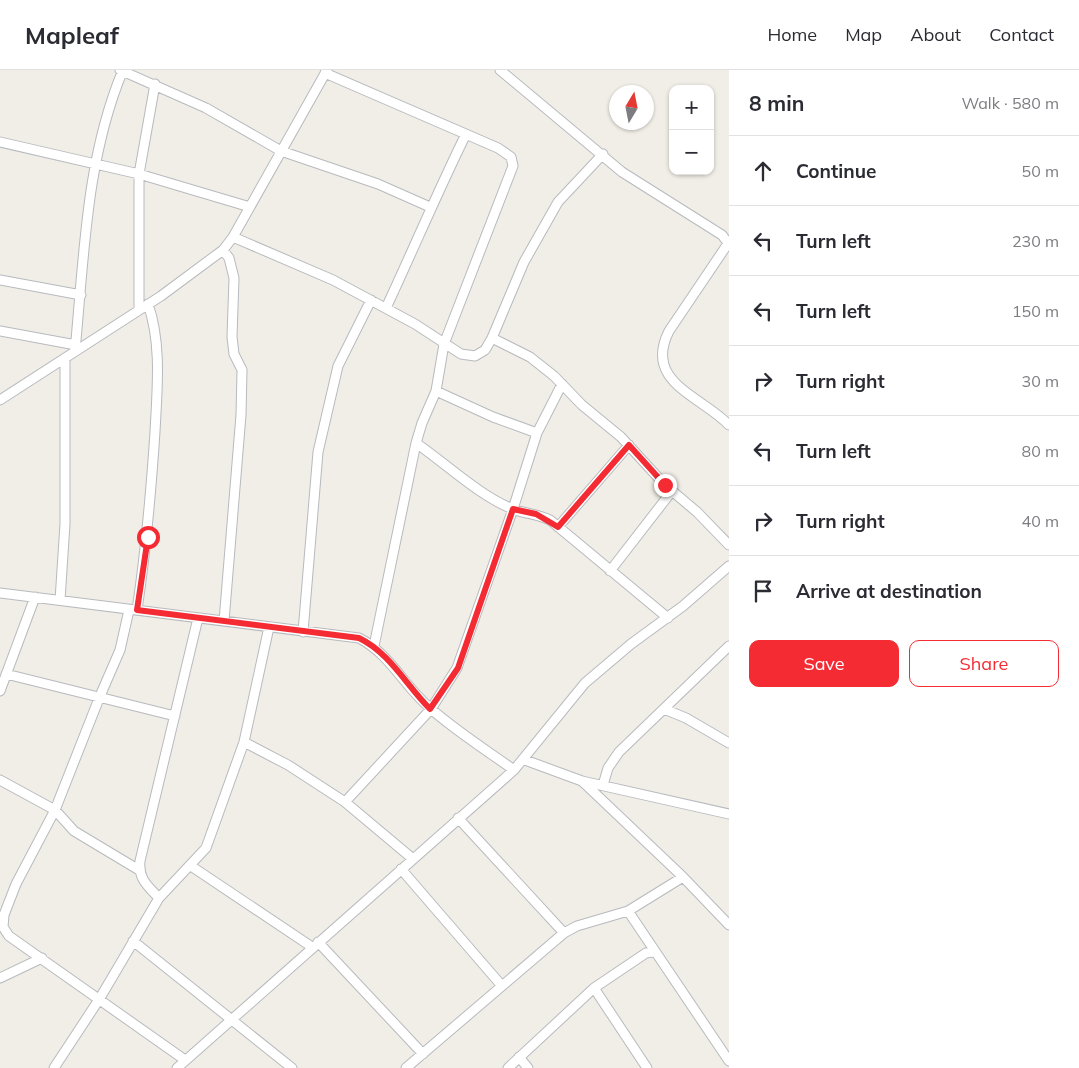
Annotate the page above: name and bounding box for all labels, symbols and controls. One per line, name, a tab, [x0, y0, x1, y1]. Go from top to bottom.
text: Mapleaf	[25, 20, 119, 50]
text: Home	[767, 23, 817, 46]
text: Map	[845, 23, 882, 46]
text: About	[910, 23, 961, 46]
text: Contact	[989, 23, 1054, 46]
north arrow	[609, 85, 654, 130]
map controls	[669, 85, 714, 175]
button: +	[669, 85, 714, 130]
text: 8 min	[749, 90, 804, 116]
text: Walk · 580 m	[961, 93, 1059, 113]
button: −	[669, 130, 714, 175]
icon: ahead	[749, 157, 777, 185]
text: Continue	[796, 159, 876, 183]
text: 50 m	[1022, 161, 1059, 181]
icon: left	[749, 227, 777, 255]
text: Turn left	[796, 229, 871, 253]
text: 230 m	[1012, 231, 1059, 251]
icon: left	[749, 297, 777, 325]
text: Turn left	[796, 299, 871, 323]
text: 150 m	[1012, 301, 1059, 321]
icon: right	[749, 367, 777, 395]
text: Turn right	[796, 369, 885, 393]
text: 30 m	[1022, 371, 1059, 391]
icon: left	[749, 437, 777, 465]
text: Turn left	[796, 439, 871, 463]
text: 80 m	[1022, 441, 1059, 461]
route end	[654, 474, 677, 497]
icon: right	[749, 507, 777, 535]
text: Turn right	[796, 509, 885, 533]
text: 40 m	[1022, 511, 1059, 531]
route start	[137, 526, 160, 549]
icon: arrive	[749, 577, 777, 605]
text: Arrive at destination	[796, 579, 982, 603]
button: Save	[749, 640, 899, 687]
button: Share	[909, 640, 1059, 687]

